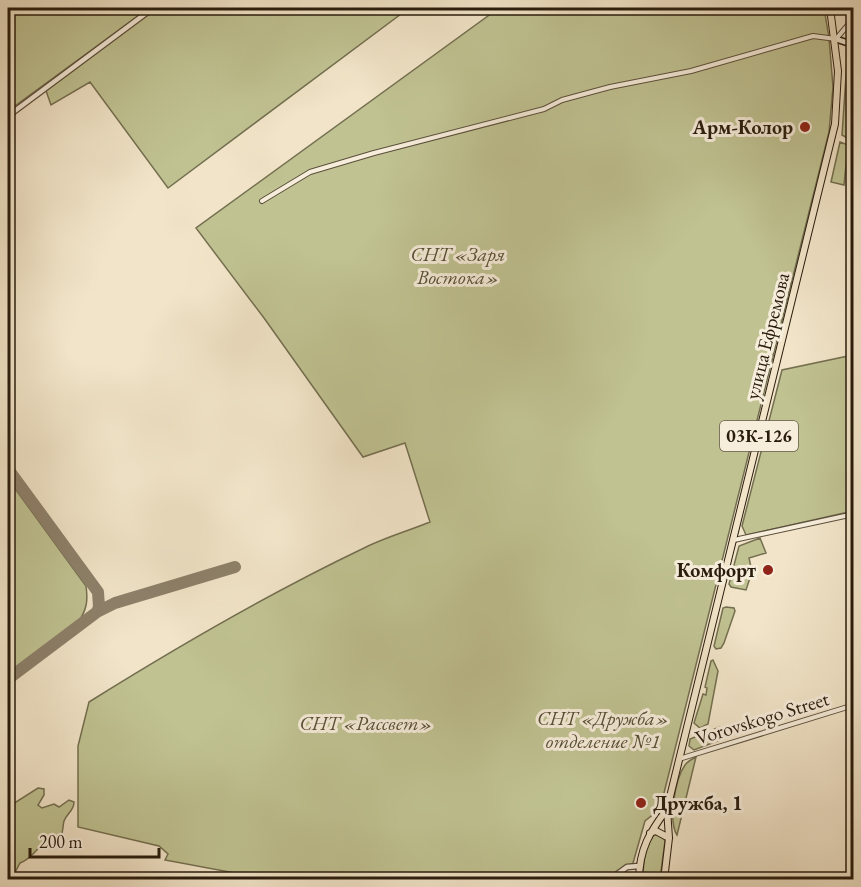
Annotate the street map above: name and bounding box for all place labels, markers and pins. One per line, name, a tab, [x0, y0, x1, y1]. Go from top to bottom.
place label: Арм-Колор	[692, 114, 793, 140]
marker: Арм-Колор	[798, 120, 812, 134]
place label: Комфорт	[677, 557, 756, 583]
marker: Комфорт	[761, 563, 775, 577]
place label: Дружба, 1	[653, 790, 743, 816]
marker: Дружба, 1	[634, 796, 648, 810]

